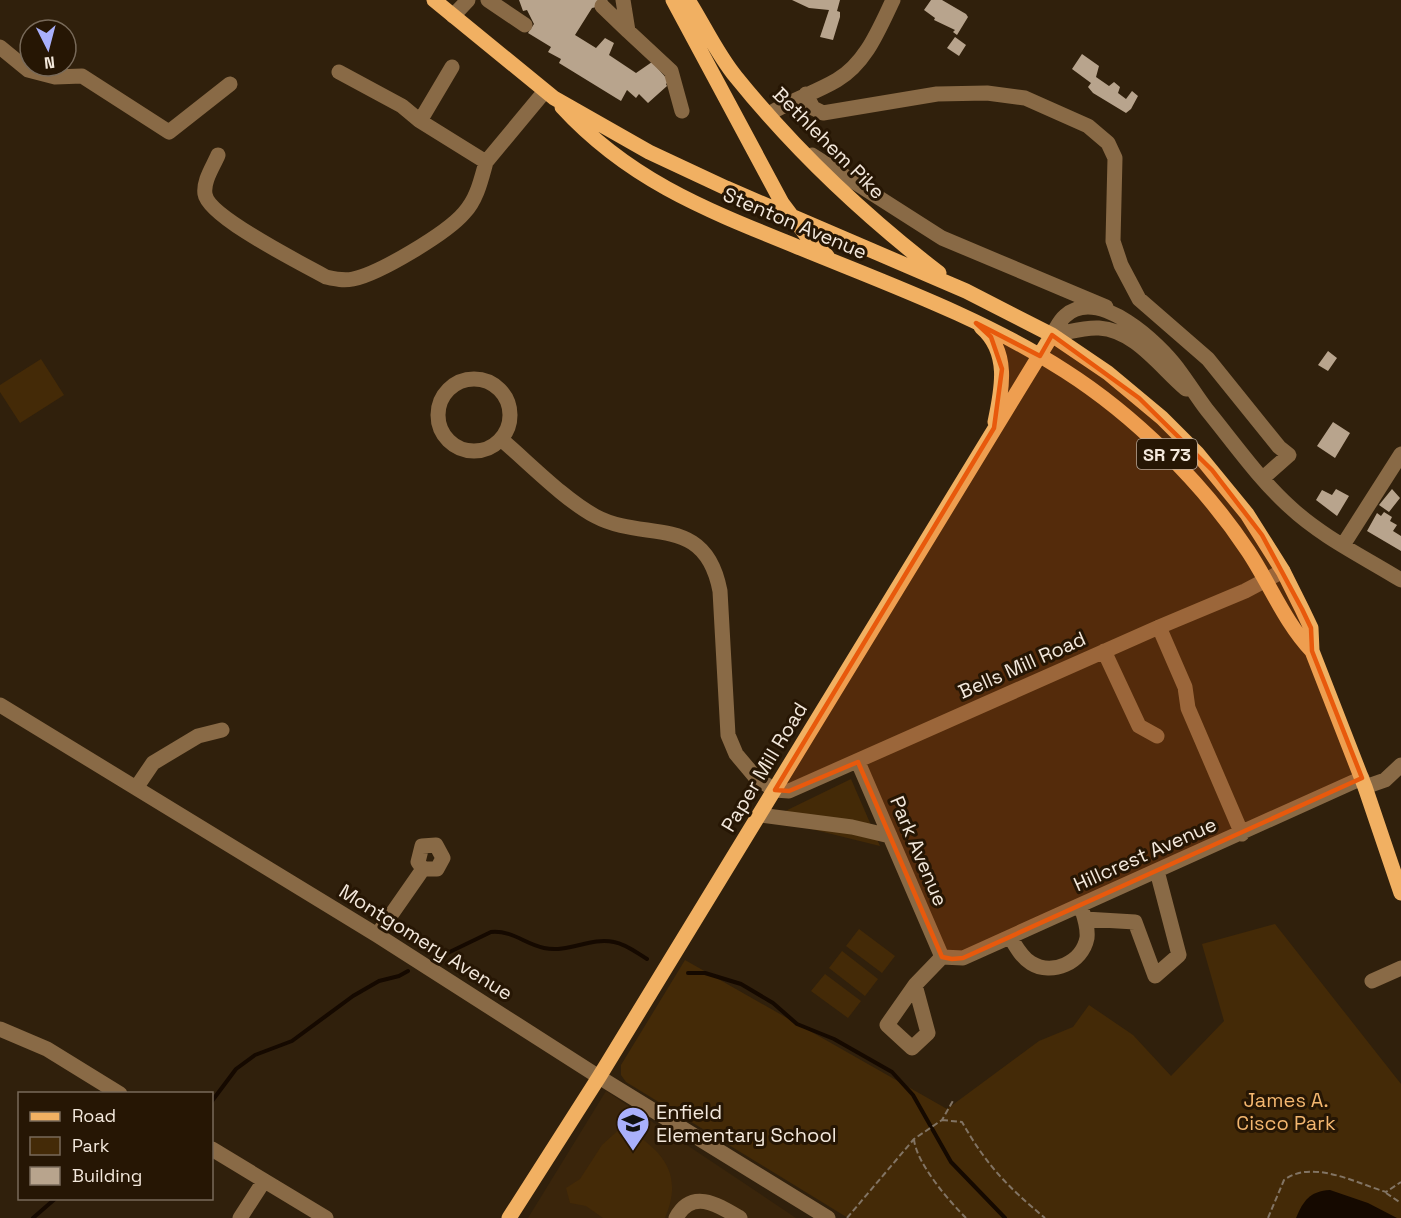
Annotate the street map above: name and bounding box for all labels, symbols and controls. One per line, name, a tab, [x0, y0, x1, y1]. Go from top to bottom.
north arrow	[18, 18, 78, 78]
text: N	[43, 51, 56, 73]
street label: Bethlehem Pike	[767, 81, 891, 205]
street label: Stenton Avenue	[719, 181, 871, 265]
road number: SR 73	[1137, 439, 1197, 469]
street label: Bells Mill Road	[954, 625, 1090, 705]
street label: Paper Mill Road	[715, 697, 813, 837]
street label: Park Avenue	[884, 792, 954, 910]
street label: Hillcrest Avenue	[1069, 811, 1221, 897]
street label: Montgomery Avenue	[334, 878, 518, 1006]
park label: James A. Cisco Park	[1236, 1087, 1336, 1136]
legend	[18, 1092, 213, 1200]
place label: Enfield Elementary School	[656, 1099, 837, 1148]
text: Road	[72, 1104, 116, 1127]
school or university icon: Enfield Elementary School	[615, 1105, 651, 1152]
text: Park	[72, 1134, 110, 1157]
text: Building	[72, 1164, 142, 1187]

